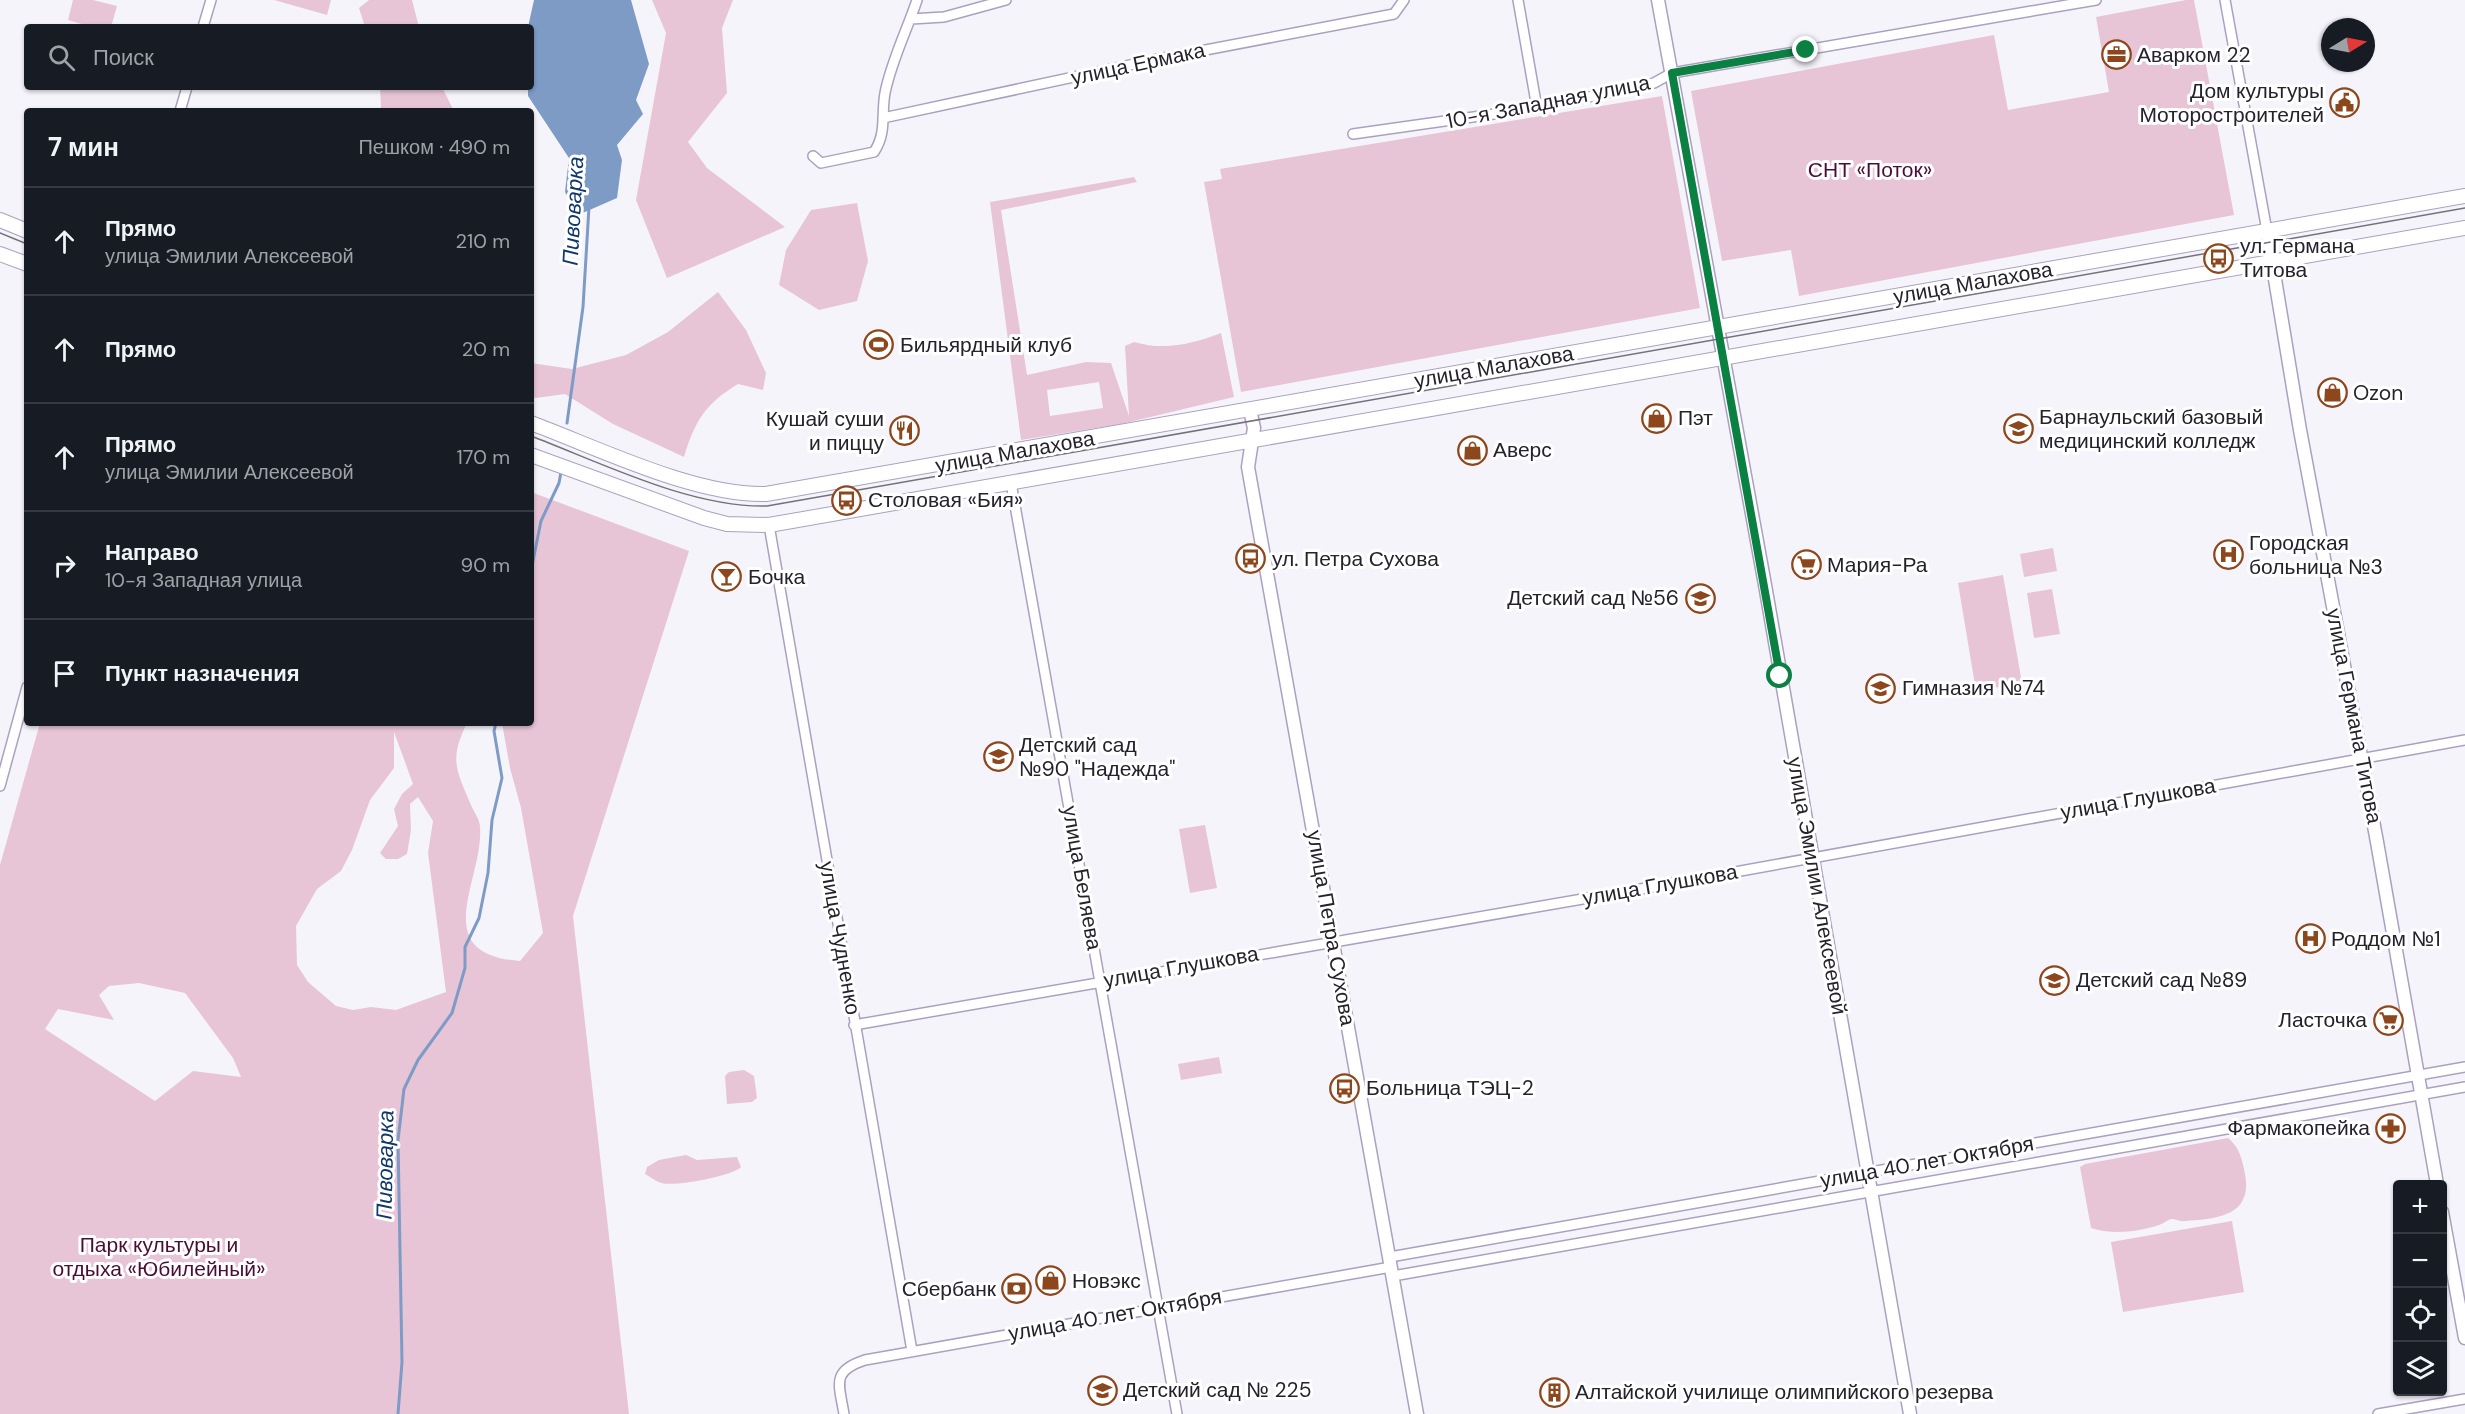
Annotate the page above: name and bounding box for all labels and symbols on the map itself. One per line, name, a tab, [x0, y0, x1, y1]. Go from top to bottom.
north arrow	[2321, 18, 2375, 72]
street label: улица Ермака	[1068, 36, 1208, 92]
route end	[1792, 36, 1818, 62]
office icon: Аварком 22	[2100, 39, 2132, 71]
place label: Аварком 22	[2137, 41, 2251, 69]
street label: 10-я Западная улица	[1444, 68, 1653, 135]
place label: Дом культуры Моторостроителей	[2139, 77, 2324, 129]
public building icon: Дом культуры Моторостроителей	[2329, 87, 2361, 119]
water label: Пивоварка	[556, 156, 590, 266]
park label: СНТ «Поток»	[1808, 156, 1932, 184]
place label: ул. Германа Титова	[2240, 232, 2355, 284]
bus stop icon: ул. Германа Титова	[2203, 242, 2235, 274]
street label: улица Малахова	[1891, 255, 2055, 311]
sports icon: Бильярдный клуб	[863, 329, 895, 361]
place label: Бильярдный клуб	[900, 331, 1072, 359]
street label: улица Малахова	[1412, 339, 1576, 395]
shop icon: Ozon	[2316, 377, 2348, 409]
place label: Ozon	[2353, 379, 2403, 407]
shop icon: Пэт	[1641, 402, 1673, 434]
place label: Барнаульский базовый медицинский колледж	[2039, 403, 2263, 455]
place label: Пэт	[1678, 404, 1713, 432]
place label: Кушай суши и пиццу	[766, 405, 884, 457]
school or university icon: Барнаульский базовый медицинский колледж	[2002, 413, 2034, 445]
restaurant icon: Кушай суши и пиццу	[889, 415, 921, 447]
street label: улица Малахова	[933, 424, 1097, 480]
shop icon: Аверс	[1456, 434, 1488, 466]
place label: Аверс	[1493, 436, 1552, 464]
bus stop icon: Столовая «Бия»	[831, 484, 863, 516]
place label: Столовая «Бия»	[868, 486, 1023, 514]
place label: Городская больница №3	[2249, 529, 2383, 581]
hospital icon: Городская больница №3	[2212, 539, 2244, 571]
bus stop icon: ул. Петра Сухова	[1235, 543, 1267, 575]
place label: ул. Петра Сухова	[1272, 545, 1439, 573]
supermarket icon: Мария-Ра	[1790, 549, 1822, 581]
place label: Мария-Ра	[1827, 551, 1928, 579]
bar icon: Бочка	[711, 561, 743, 593]
place label: Бочка	[748, 563, 806, 591]
school or university icon: Детский сад №56	[1684, 582, 1716, 614]
place label: Детский сад №56	[1507, 584, 1679, 612]
street label: улица Германа Титова	[2319, 606, 2389, 826]
route start	[1766, 662, 1792, 688]
school or university icon: Гимназия №74	[1865, 672, 1897, 704]
place label: Гимназия №74	[1902, 674, 2045, 702]
place label: Детский сад №90 "Надежда"	[1019, 731, 1175, 783]
school or university icon: Детский сад №90 "Надежда"	[982, 741, 1014, 773]
street label: улица Эмилии Алексеевой	[1781, 755, 1853, 1017]
street label: улица Глушкова	[2058, 772, 2218, 826]
street label: улица Беляева	[1056, 804, 1109, 953]
street label: улица Петра Сухова	[1300, 828, 1362, 1028]
street label: улица Глушкова	[1580, 858, 1740, 912]
street label: улица Чудненко	[813, 859, 867, 1017]
hospital icon: Роддом №1	[2294, 923, 2326, 955]
place label: Роддом №1	[2331, 925, 2441, 953]
street label: улица Глушкова	[1101, 940, 1261, 994]
school or university icon: Детский сад №89	[2039, 964, 2071, 996]
place label: Детский сад №89	[2076, 966, 2247, 994]
supermarket icon: Ласточка	[2372, 1004, 2404, 1036]
place label: Ласточка	[2278, 1006, 2367, 1034]
bus stop icon: Больница ТЭЦ-2	[1329, 1072, 1361, 1104]
place label: Больница ТЭЦ-2	[1366, 1074, 1534, 1102]
water label: Пивоварка	[370, 1110, 400, 1220]
pharmacy icon: Фармакопейка	[2375, 1112, 2407, 1144]
place label: Фармакопейка	[2227, 1114, 2370, 1142]
street label: улица 40 лет Октября	[1818, 1129, 2036, 1195]
park label: Парк культуры и отдыха «Юбилейный»	[52, 1231, 266, 1283]
shop icon: Новэкс	[1035, 1265, 1067, 1297]
place label: Новэкс	[1072, 1267, 1141, 1295]
bank icon: Сбербанк	[1001, 1273, 1033, 1305]
place label: Сбербанк	[902, 1275, 997, 1303]
street label: улица 40 лет Октября	[1006, 1282, 1224, 1348]
school or university icon: Детский сад № 225	[1086, 1374, 1118, 1406]
place label: Детский сад № 225	[1123, 1376, 1311, 1404]
building icon: Алтайской училище олимпийского резерва	[1538, 1376, 1570, 1408]
place label: Алтайской училище олимпийского резерва	[1575, 1378, 1994, 1406]

